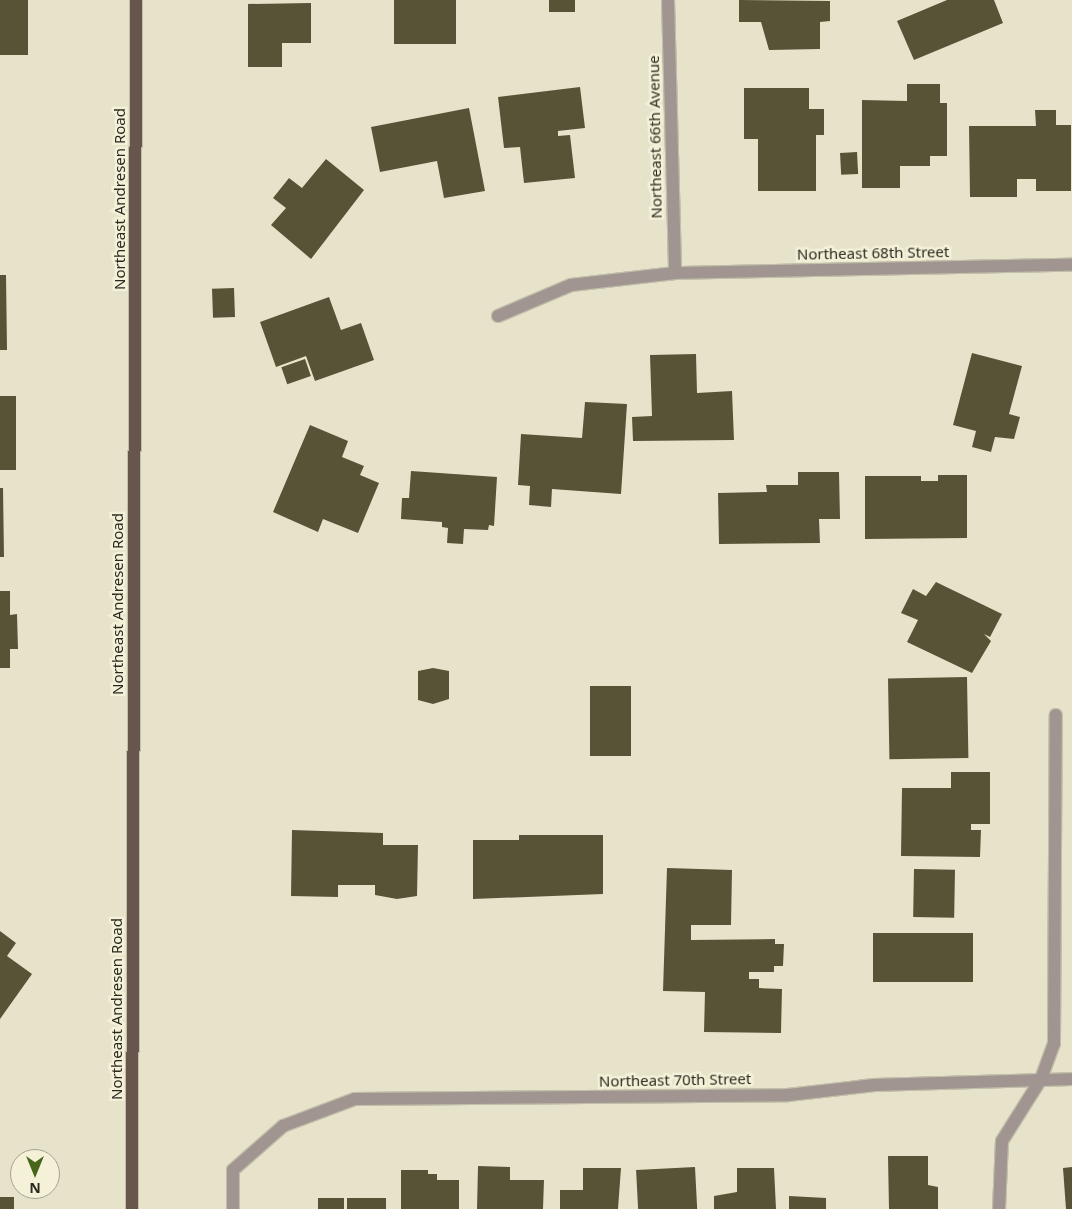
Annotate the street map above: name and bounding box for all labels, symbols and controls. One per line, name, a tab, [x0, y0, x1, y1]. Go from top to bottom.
street label: Northeast 66th Avenue	[645, 55, 665, 219]
street label: Northeast Andresen Road	[111, 108, 129, 290]
street label: Northeast 68th Street	[797, 243, 949, 263]
street label: Northeast Andresen Road	[109, 513, 127, 695]
street label: Northeast Andresen Road	[108, 918, 126, 1100]
street label: Northeast 70th Street	[599, 1070, 751, 1090]
north arrow	[10, 1149, 60, 1199]
text: N	[29, 1179, 41, 1198]

